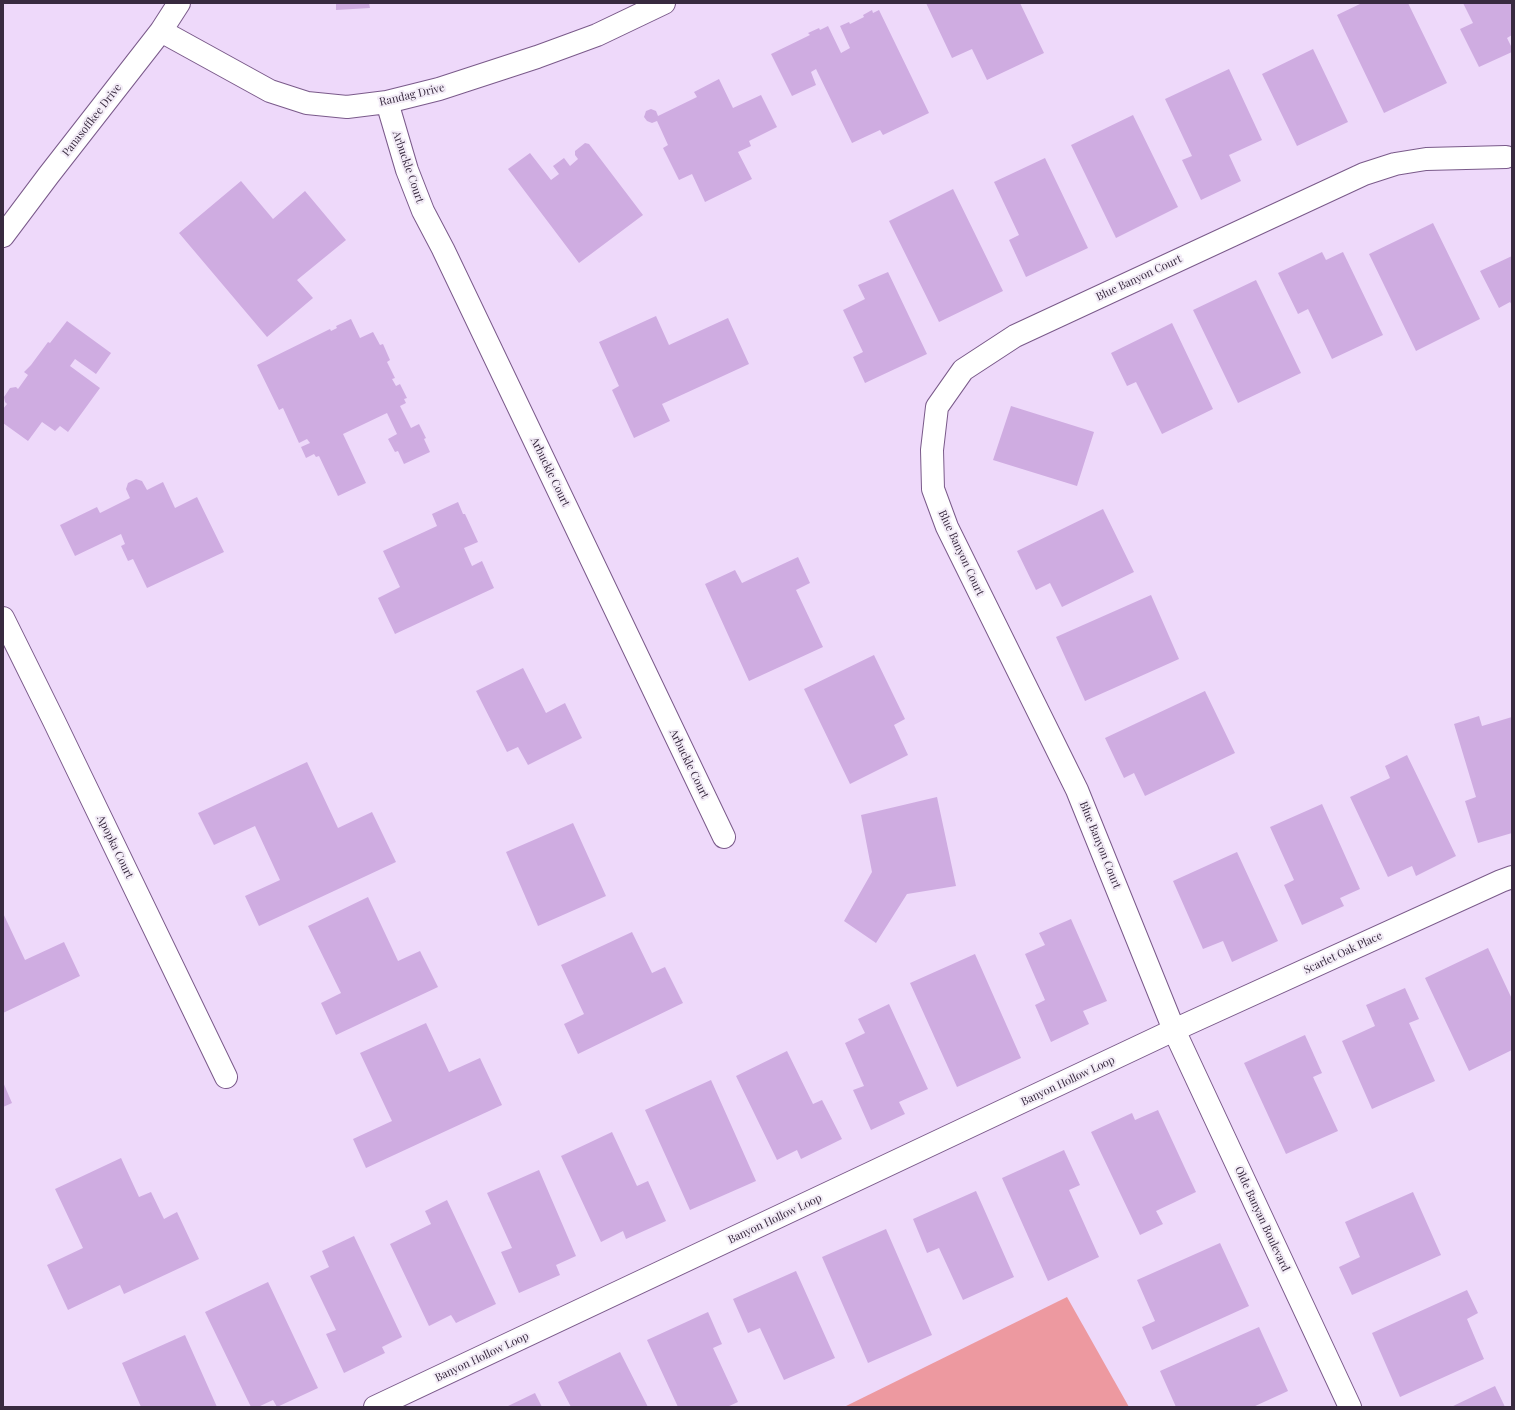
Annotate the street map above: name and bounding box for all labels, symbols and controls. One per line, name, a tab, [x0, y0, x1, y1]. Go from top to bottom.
street label: Panasoffkee Drive	[60, 81, 124, 159]
street label: Randag Drive	[378, 81, 446, 109]
street label: Arbuckle Court	[389, 129, 427, 205]
street label: Blue Banyon Court	[1094, 252, 1184, 304]
street label: Arbuckle Court	[528, 435, 572, 509]
street label: Blue Banyon Court	[935, 508, 987, 598]
street label: Arbuckle Court	[667, 727, 711, 801]
street label: Blue Banyon Court	[1076, 799, 1124, 891]
street label: Apopka Court	[94, 813, 136, 881]
street label: Scarlet Oak Place	[1302, 929, 1384, 977]
street label: Banyon Hollow Loop	[1019, 1053, 1117, 1109]
street label: Olde Banyan Boulevard	[1232, 1164, 1292, 1274]
street label: Banyon Hollow Loop	[726, 1191, 824, 1247]
street label: Banyon Hollow Loop	[433, 1329, 531, 1385]

